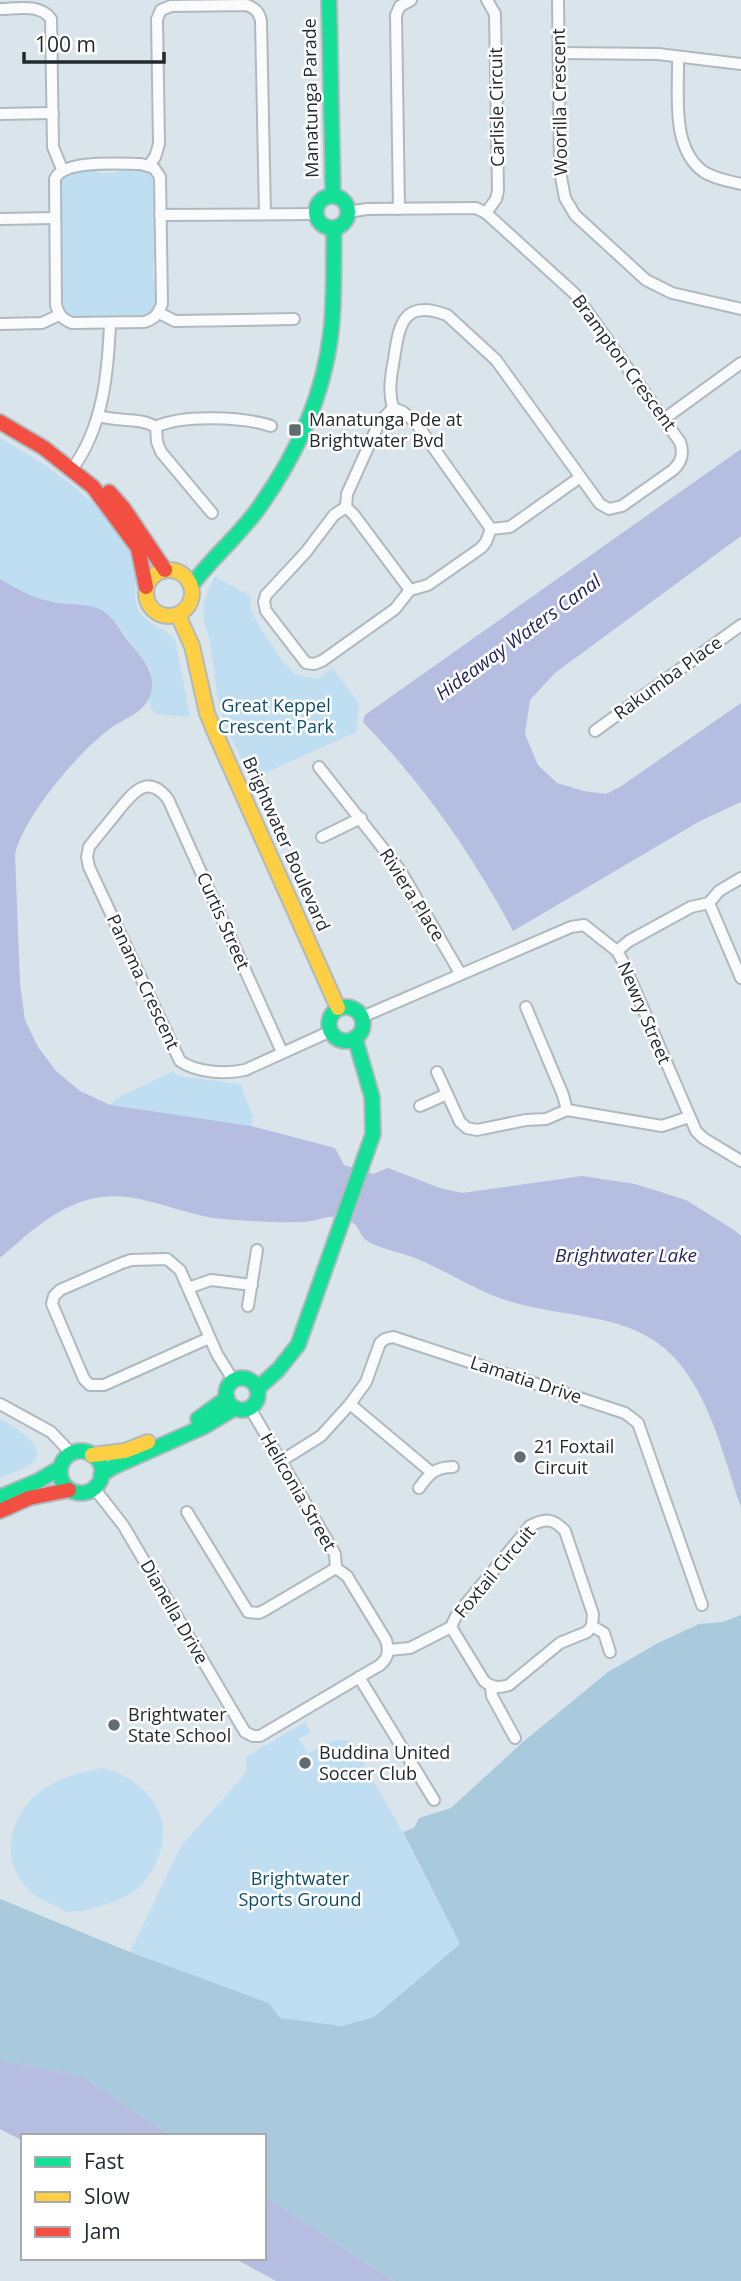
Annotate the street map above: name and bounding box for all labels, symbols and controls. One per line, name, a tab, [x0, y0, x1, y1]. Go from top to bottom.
street label: Manatunga Parade	[297, 18, 323, 178]
scale bar	[24, 21, 164, 65]
street label: Woorilla Crescent	[546, 28, 572, 176]
text: 100 m	[35, 30, 96, 58]
street label: Carlisle Circuit	[483, 47, 509, 167]
street label: Brampton Crescent	[567, 289, 682, 435]
place label: Manatunga Pde at Brightwater Bvd	[309, 407, 462, 452]
marker: Manatunga Pde at Brightwater Bvd	[287, 422, 303, 438]
water label: Hideaway Waters Canal	[430, 567, 607, 706]
street label: Rakumba Place	[609, 630, 726, 725]
park label: Great Keppel Crescent Park	[218, 693, 334, 738]
street label: Brightwater Boulevard	[238, 752, 336, 935]
street label: Riviera Place	[375, 843, 451, 946]
street label: Curtis Street	[192, 868, 256, 973]
street label: Panama Crescent	[102, 910, 186, 1053]
street label: Newry Street	[613, 958, 677, 1067]
water label: Brightwater Lake	[555, 1242, 697, 1268]
street label: Lamatia Drive	[468, 1350, 585, 1408]
street label: Heliconia Street	[255, 1428, 342, 1555]
place label: 21 Foxtail Circuit	[534, 1434, 614, 1479]
marker: 21 Foxtail Circuit	[512, 1449, 528, 1465]
street label: Foxtail Circuit	[449, 1520, 540, 1623]
street label: Dianella Drive	[135, 1555, 214, 1668]
place label: Brightwater State School	[128, 1702, 231, 1747]
marker: Brightwater State School	[106, 1717, 122, 1733]
place label: Buddina United Soccer Club	[319, 1740, 450, 1785]
marker: Buddina United Soccer Club	[297, 1755, 313, 1771]
park label: Brightwater Sports Ground	[238, 1866, 362, 1911]
legend	[21, 2134, 266, 2260]
text: Fast	[84, 2147, 124, 2175]
text: Slow	[84, 2182, 130, 2210]
text: Jam	[82, 2217, 121, 2245]

